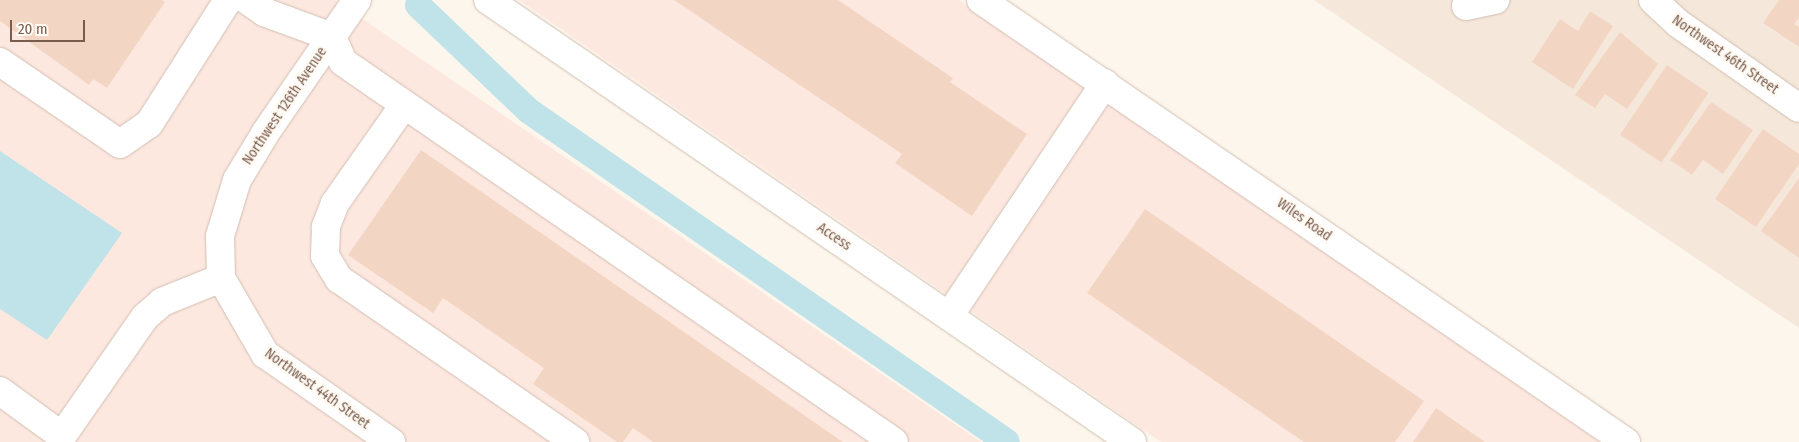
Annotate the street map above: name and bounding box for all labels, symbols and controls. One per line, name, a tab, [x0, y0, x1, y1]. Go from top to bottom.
scale bar	[12, 10, 88, 42]
street label: Northwest 46th Street	[1669, 12, 1781, 98]
text: 20 m	[18, 20, 48, 38]
street label: Northwest 126th Avenue	[239, 44, 331, 168]
street label: Wiles Road	[1273, 195, 1335, 245]
street label: Access	[814, 220, 854, 254]
street label: Northwest 44th Street	[261, 345, 373, 433]

